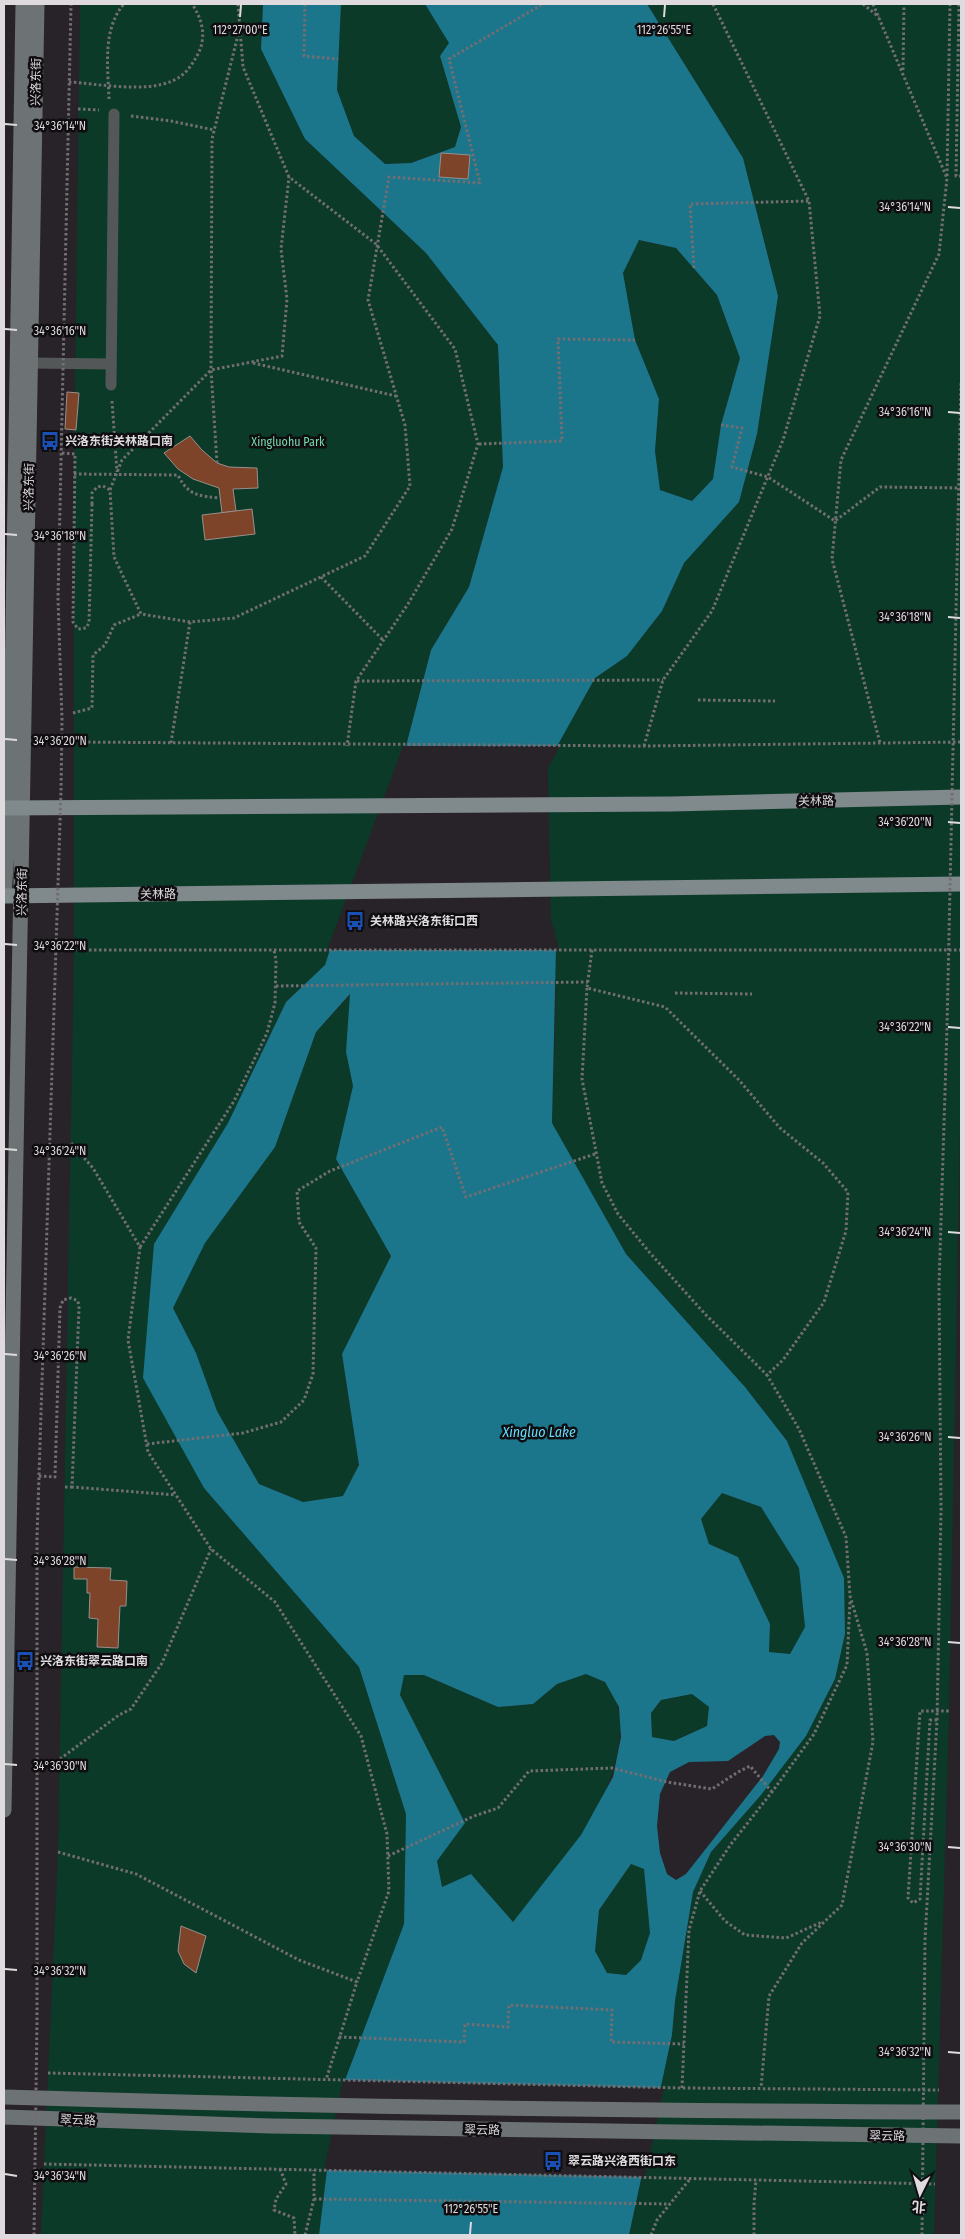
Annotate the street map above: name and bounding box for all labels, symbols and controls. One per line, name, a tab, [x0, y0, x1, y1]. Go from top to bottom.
text: 112°27'00"E	[212, 23, 268, 37]
text: 112°26'55"E	[637, 23, 692, 37]
street label: 兴洛东街	[29, 58, 43, 106]
text: 34°36'14"N	[34, 119, 86, 133]
text: 34°36'14"N	[879, 200, 931, 214]
text: 34°36'16"N	[34, 324, 86, 338]
text: 34°36'16"N	[879, 405, 931, 419]
bus stop icon: 兴洛东街关林路口南	[39, 430, 61, 452]
place label: 兴洛东街关林路口南	[65, 434, 173, 448]
park label: Xingluohu Park	[251, 435, 325, 449]
street label: 兴洛东街	[22, 463, 36, 511]
text: 34°36'18"N	[34, 529, 86, 543]
text: 34°36'18"N	[879, 610, 931, 624]
text: 34°36'20"N	[33, 734, 87, 748]
street label: 关林路	[798, 794, 834, 808]
text: 34°36'20"N	[878, 815, 932, 829]
street label: 兴洛东街	[15, 868, 29, 916]
street label: 关林路	[140, 887, 176, 901]
bus stop icon: 关林路兴洛东街口西	[344, 910, 366, 932]
place label: 关林路兴洛东街口西	[370, 914, 478, 928]
text: 34°36'22"N	[34, 939, 86, 953]
text: 34°36'22"N	[879, 1020, 931, 1034]
text: 34°36'24"N	[34, 1144, 86, 1158]
text: 34°36'24"N	[879, 1225, 931, 1239]
text: 34°36'26"N	[33, 1349, 87, 1363]
water label: Xingluo Lake	[501, 1424, 576, 1441]
text: 34°36'26"N	[878, 1430, 932, 1444]
text: 34°36'28"N	[33, 1554, 87, 1568]
text: 34°36'28"N	[878, 1635, 932, 1649]
bus stop icon: 兴洛东街翠云路口南	[14, 1650, 36, 1672]
place label: 兴洛东街翠云路口南	[40, 1654, 148, 1668]
text: 34°36'30"N	[33, 1759, 87, 1773]
text: 34°36'30"N	[878, 1840, 932, 1854]
text: 34°36'32"N	[34, 1964, 86, 1978]
text: 34°36'32"N	[879, 2045, 931, 2059]
street label: 翠云路	[60, 2112, 96, 2128]
street label: 翠云路	[464, 2123, 500, 2137]
street label: 翠云路	[869, 2129, 905, 2143]
bus stop icon: 翠云路兴洛西街口东	[542, 2150, 564, 2172]
place label: 翠云路兴洛西街口东	[568, 2154, 676, 2168]
text: 34°36'34"N	[34, 2169, 86, 2183]
north arrow	[895, 2169, 945, 2219]
text: 北	[911, 2197, 927, 2216]
text: 112°26'55"E	[444, 2202, 499, 2216]

